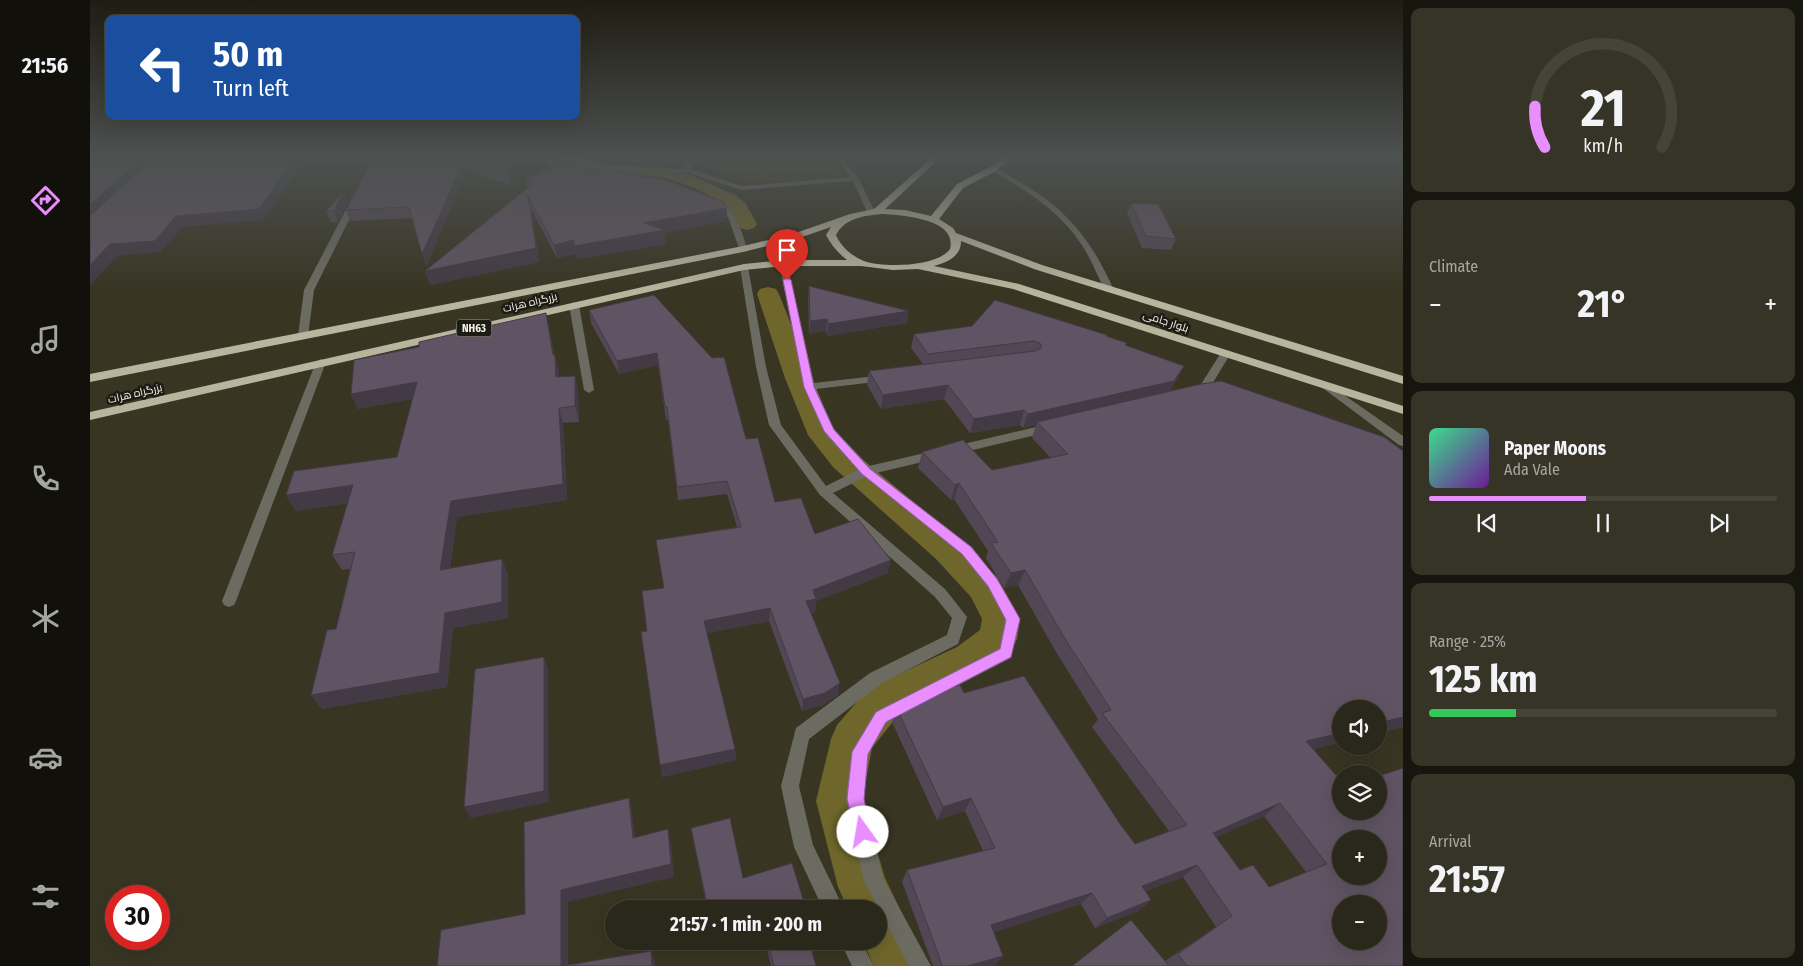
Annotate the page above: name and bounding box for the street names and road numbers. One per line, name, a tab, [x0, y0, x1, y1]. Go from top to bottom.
street label: بزرگراه هرات	[502, 290, 559, 315]
street label: بلوار جامی	[1141, 308, 1190, 335]
road number: NH63	[456, 319, 492, 336]
street label: بزرگراه هرات	[107, 381, 164, 406]

